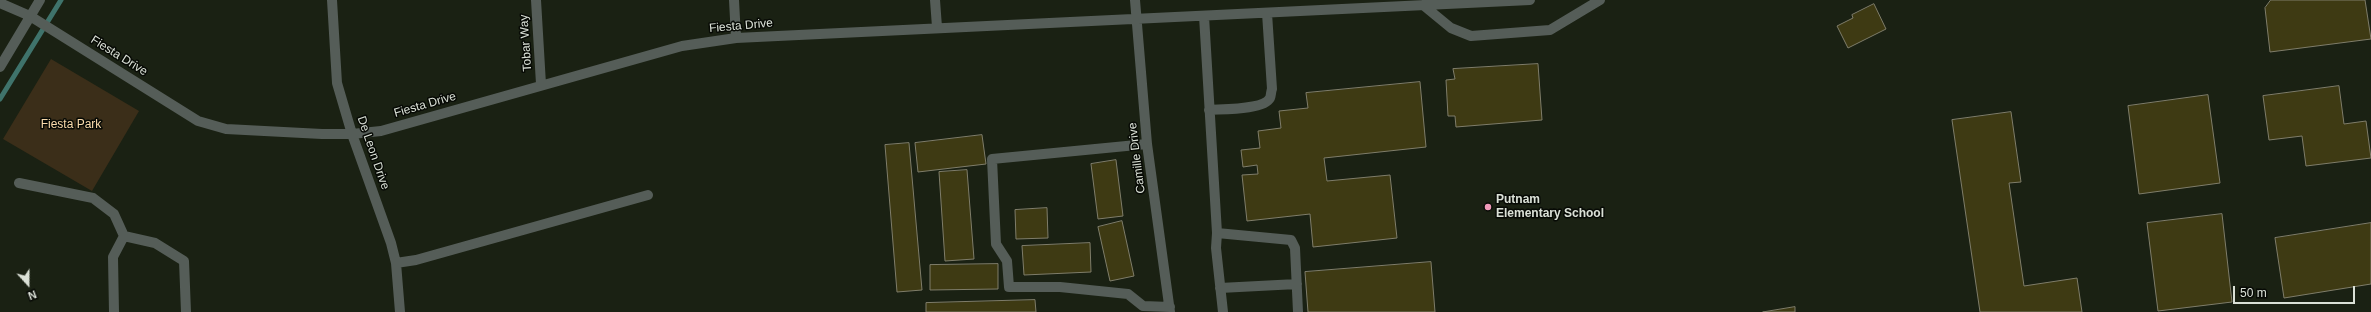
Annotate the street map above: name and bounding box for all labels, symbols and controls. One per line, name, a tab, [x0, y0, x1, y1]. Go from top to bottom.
street label: Tobar Way	[517, 14, 535, 72]
street label: Fiesta Drive	[708, 16, 774, 36]
street label: Fiesta Drive	[88, 33, 150, 79]
street label: Fiesta Drive	[392, 89, 458, 121]
street label: De Leon Drive	[354, 114, 392, 192]
park label: Fiesta Park	[41, 118, 101, 132]
street label: Camille Drive	[1126, 122, 1148, 194]
place label: Putnam Elementary School	[1496, 193, 1604, 221]
marker: Putnam Elementary School	[1483, 202, 1493, 212]
north arrow	[8, 264, 48, 304]
scale bar	[2235, 278, 2357, 304]
text: 50 m	[2240, 286, 2267, 300]
text: N	[26, 288, 38, 302]

